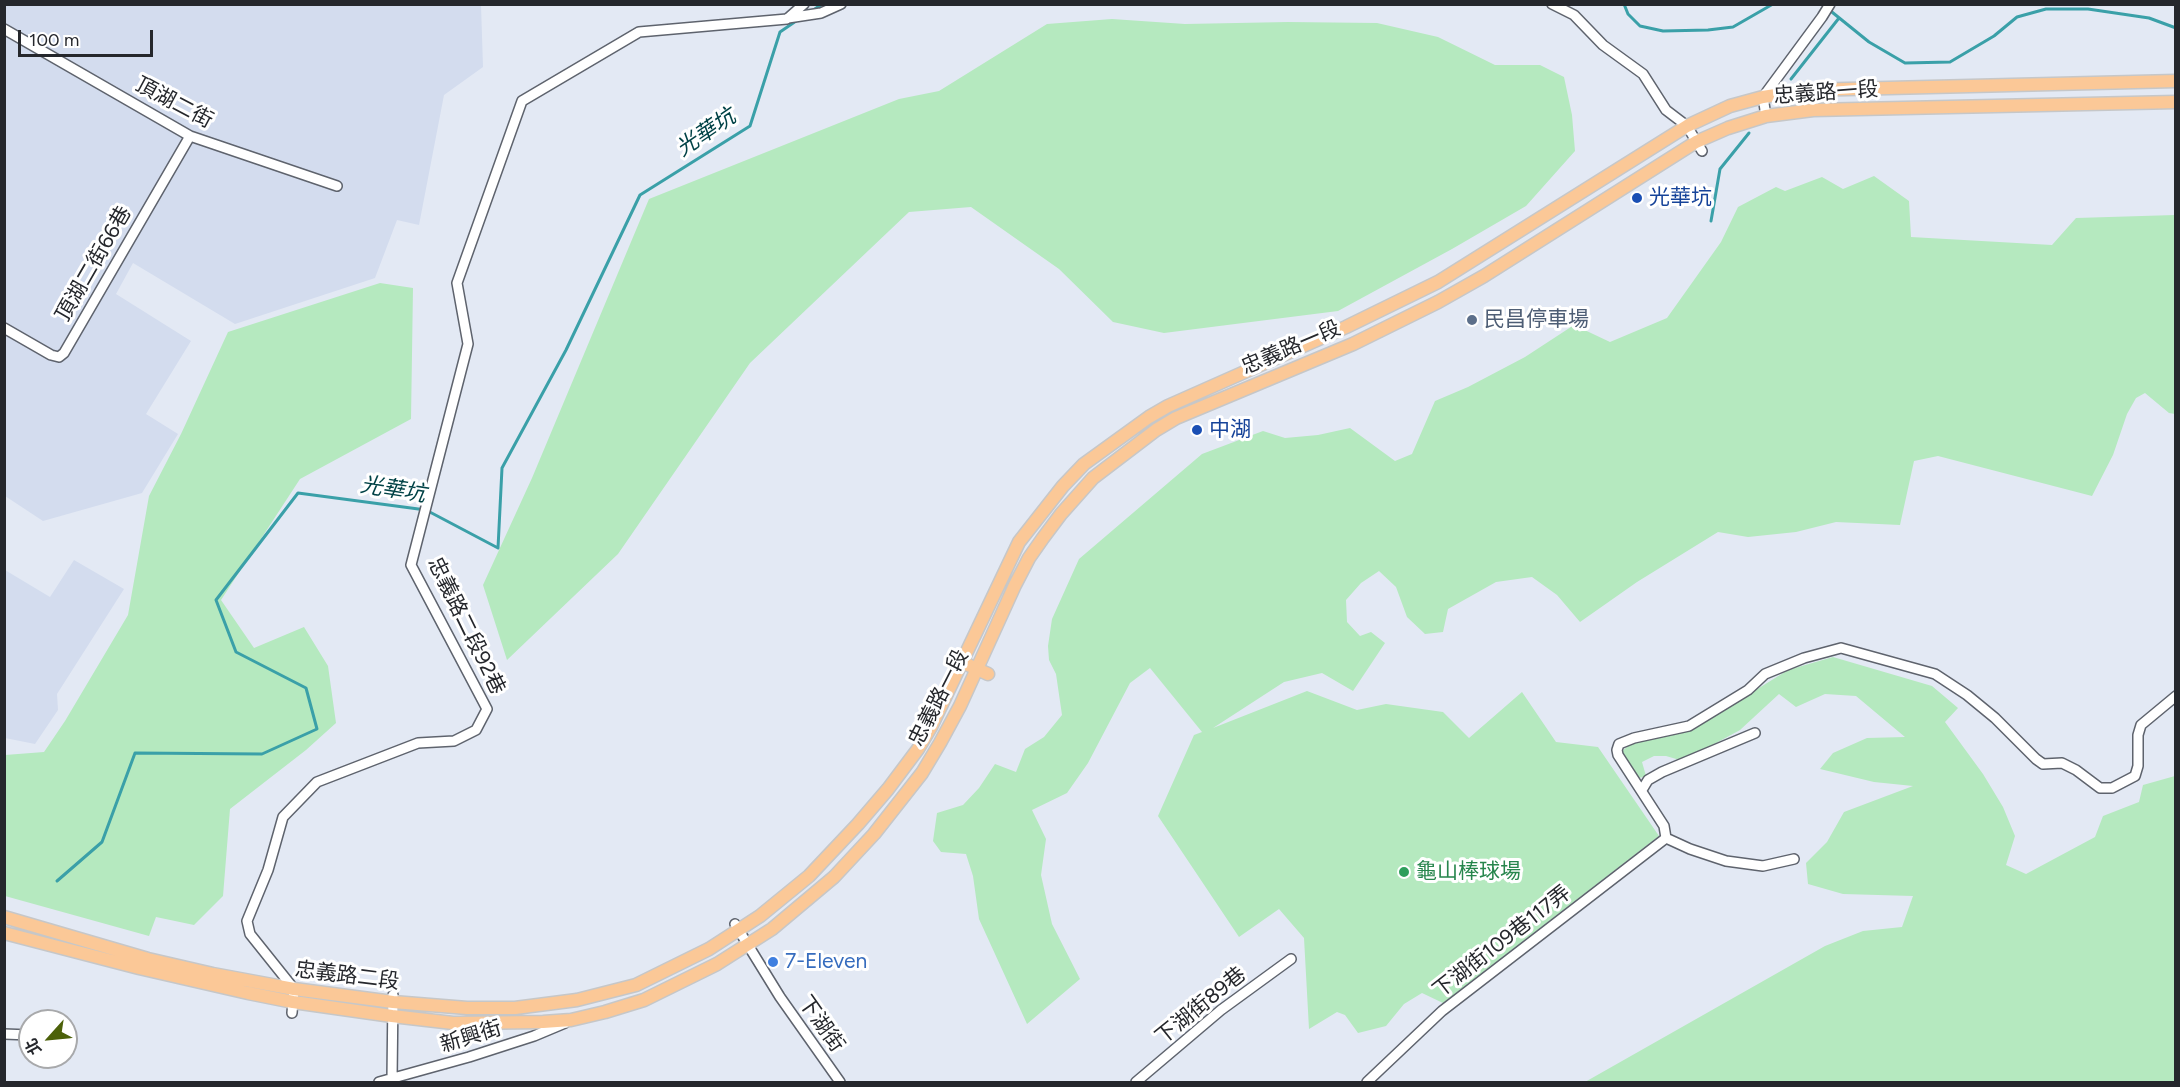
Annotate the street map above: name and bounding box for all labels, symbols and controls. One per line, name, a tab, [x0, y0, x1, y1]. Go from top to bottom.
scale bar	[21, 18, 156, 56]
text: 100 m	[29, 29, 79, 51]
street label: 頂湖二街	[131, 72, 217, 134]
street label: 忠義路一段	[1773, 77, 1879, 109]
water label: 光華坑	[671, 104, 741, 162]
place label: 光華坑	[1649, 185, 1712, 211]
marker: 光華坑	[1630, 191, 1644, 205]
street label: 頂湖二街66巷	[51, 202, 137, 326]
place label: 民昌停車場	[1484, 307, 1589, 333]
marker: 民昌停車場	[1465, 313, 1479, 327]
street label: 忠義路一段	[1238, 316, 1344, 380]
place label: 中湖	[1209, 417, 1251, 443]
marker: 中湖	[1190, 423, 1204, 437]
water label: 光華坑	[358, 472, 428, 508]
street label: 忠義路二段92巷	[422, 553, 510, 699]
street label: 忠義路一段	[904, 646, 974, 750]
place label: 龜山棒球場	[1416, 859, 1521, 885]
marker: 龜山棒球場	[1397, 865, 1411, 879]
street label: 下湖街109巷117弄	[1428, 880, 1576, 1004]
place label: 7-Eleven	[785, 949, 867, 975]
marker: 7-Eleven	[766, 955, 780, 969]
street label: 忠義路二段	[293, 957, 401, 995]
street label: 下湖街89巷	[1151, 962, 1251, 1050]
street label: 下湖街	[793, 991, 849, 1057]
north arrow	[18, 1009, 78, 1069]
street label: 新興街	[437, 1016, 505, 1058]
text: 北	[21, 1035, 45, 1058]

